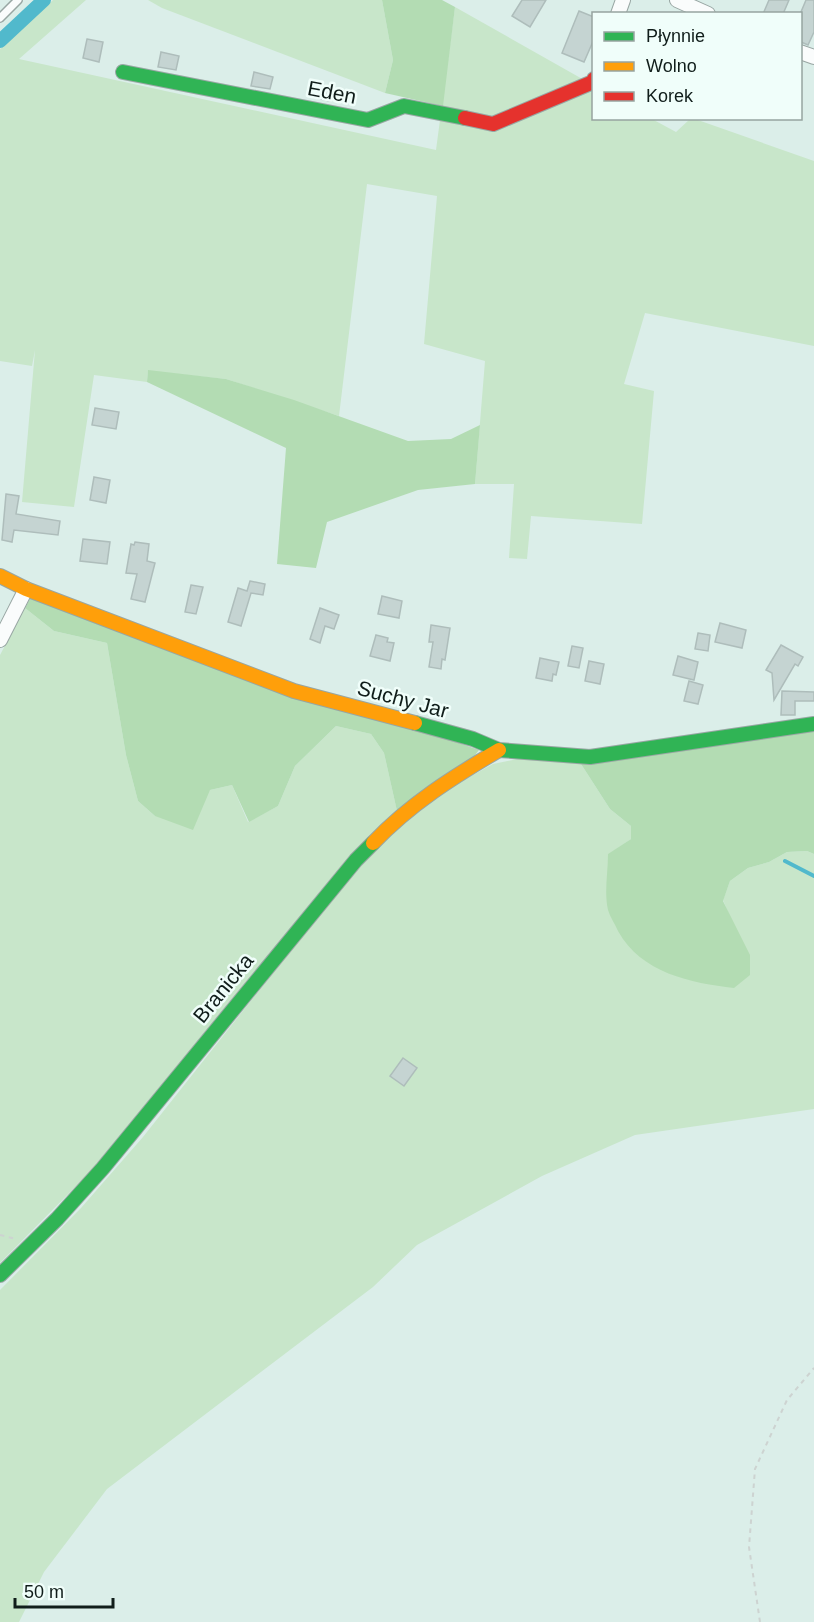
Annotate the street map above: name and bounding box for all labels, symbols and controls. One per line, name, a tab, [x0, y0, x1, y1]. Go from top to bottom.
legend	[592, 12, 802, 120]
text: Płynnie	[646, 26, 705, 46]
text: Wolno	[646, 56, 697, 76]
street label: Eden	[306, 76, 358, 108]
text: Korek	[646, 86, 694, 106]
street label: Suchy Jar	[355, 676, 451, 722]
street label: Branicka	[188, 949, 258, 1027]
scale bar	[15, 1571, 112, 1609]
text: 50 m	[24, 1582, 64, 1602]

